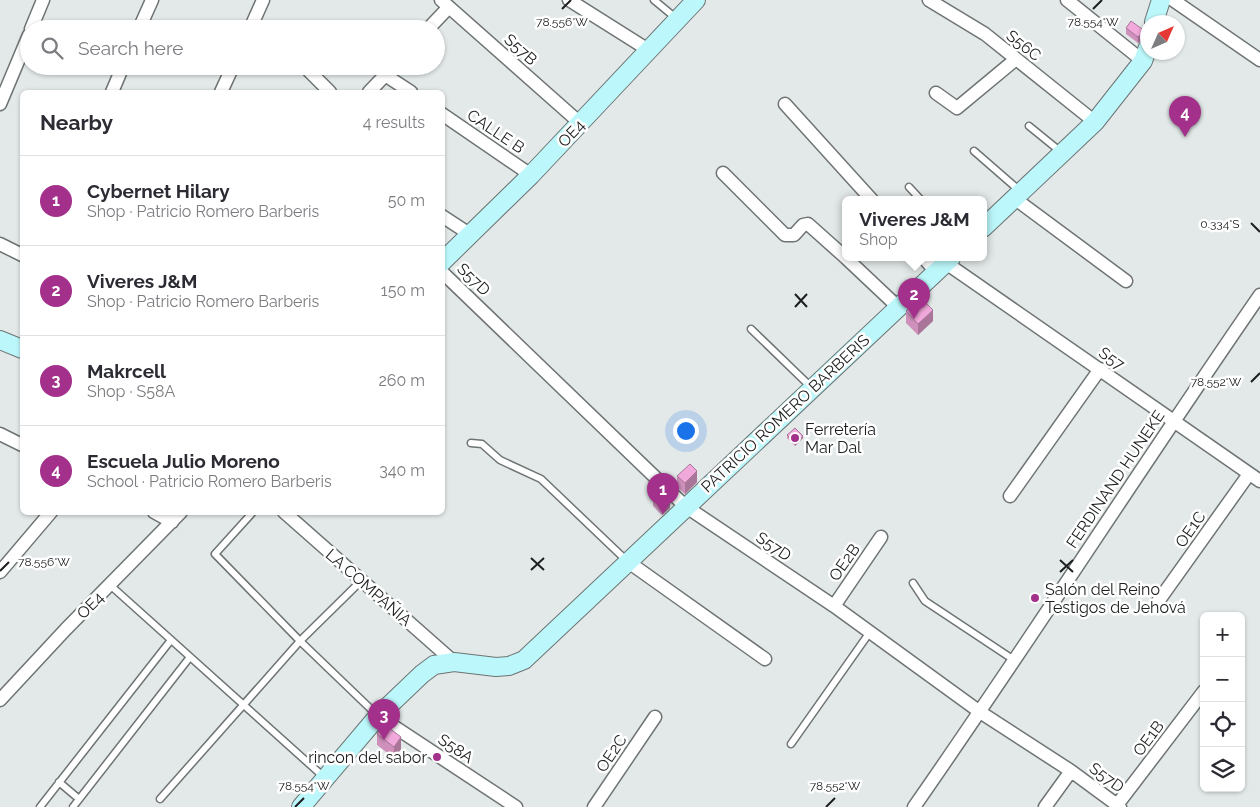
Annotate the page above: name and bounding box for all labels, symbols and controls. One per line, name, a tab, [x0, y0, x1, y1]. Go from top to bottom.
text: 78.556°W	[536, 15, 588, 29]
text: 78.554°W	[1067, 15, 1119, 29]
north arrow	[1140, 15, 1185, 60]
search box	[20, 20, 445, 75]
street label: S56C	[1002, 26, 1045, 65]
street label: S57B	[500, 30, 541, 69]
icon: search	[38, 34, 66, 62]
text: Search here	[78, 37, 184, 59]
pin: 4	[1169, 96, 1201, 137]
street label: CALLE B	[464, 105, 528, 157]
text: Nearby	[40, 110, 113, 135]
text: 4 results	[363, 113, 425, 132]
street label: OE4	[554, 116, 589, 151]
text: Cybernet Hilary	[87, 180, 230, 202]
text: 1	[52, 191, 60, 210]
text: 50 m	[388, 191, 425, 210]
popup	[842, 196, 987, 261]
text: Shop · Patricio Romero Barberis	[87, 202, 319, 221]
text: Viveres J&M	[859, 208, 970, 230]
text: 0.334°S	[1200, 217, 1240, 231]
text: Shop	[859, 230, 898, 249]
street label: S57D	[453, 259, 494, 300]
text: Viveres J&M	[87, 270, 198, 292]
pin: 2	[898, 278, 930, 319]
text: 2	[51, 281, 61, 300]
text: 150 m	[381, 281, 425, 300]
text: Shop · Patricio Romero Barberis	[87, 292, 319, 311]
street label: PATRICIO ROMERO BARBERIS	[697, 330, 874, 496]
street label: S57	[1095, 343, 1129, 374]
text: Makrcell	[87, 360, 166, 382]
text: 3	[52, 371, 60, 390]
text: 260 m	[378, 371, 425, 390]
text: 78.552°W	[1191, 375, 1242, 389]
text: Shop · S58A	[87, 382, 175, 401]
street label: FERDINAND HUNEKE	[1062, 407, 1169, 552]
your location	[673, 418, 699, 444]
place label: Ferretería Mar Dal	[805, 420, 876, 457]
marker: Ferretería Mar Dal	[789, 432, 801, 444]
text: Escuela Julio Moreno	[87, 450, 280, 472]
text: 4	[51, 461, 61, 480]
text: 340 m	[379, 461, 425, 480]
text: School · Patricio Romero Barberis	[87, 472, 332, 491]
pin: 1	[647, 473, 679, 514]
street label: OE1C	[1171, 508, 1210, 551]
street label: S57D	[752, 528, 795, 565]
street label: OE2B	[825, 540, 864, 584]
street label: LA COMPAÑIA	[322, 544, 416, 630]
text: 78.556°W	[18, 555, 70, 569]
place label: Salón del Reino Testigos de Jehová	[1045, 580, 1186, 617]
street label: OE4	[73, 588, 108, 623]
marker: Salón del Reino Testigos de Jehová	[1029, 592, 1041, 604]
map controls	[1200, 612, 1245, 792]
button: +	[1200, 612, 1245, 657]
button: −	[1200, 657, 1245, 702]
pin: 3	[368, 699, 400, 740]
button: locate	[1200, 702, 1245, 747]
street label: OE1B	[1129, 717, 1168, 760]
street label: S58A	[434, 730, 477, 767]
street label: OE2C	[592, 731, 631, 776]
button: layers	[1200, 747, 1245, 792]
place label: rincon del sabor	[308, 748, 427, 767]
marker: rincon del sabor	[431, 751, 443, 763]
street label: S57D	[1086, 758, 1128, 796]
text: 78.554°W	[278, 779, 330, 793]
text: 78.552°W	[810, 779, 861, 793]

